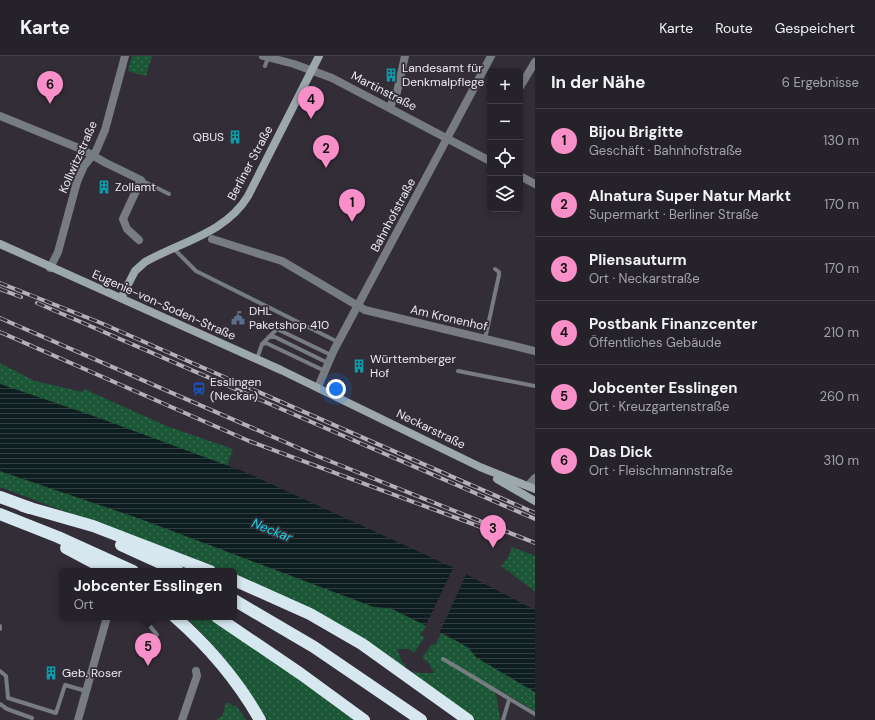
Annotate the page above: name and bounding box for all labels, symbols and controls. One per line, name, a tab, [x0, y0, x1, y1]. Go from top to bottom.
text: Karte	[20, 15, 70, 40]
text: Karte	[659, 19, 693, 37]
text: Route	[715, 19, 753, 37]
text: Gespeichert	[775, 19, 855, 37]
place label: Landesamt für Denkmalpflege	[402, 60, 484, 90]
building icon: Landesamt für Denkmalpflege	[383, 67, 399, 83]
street label: Martinstraße	[348, 68, 420, 114]
map controls	[487, 68, 523, 212]
button: +	[487, 68, 523, 104]
pin: 6	[37, 71, 63, 104]
text: In der Nähe	[551, 71, 646, 93]
text: 6 Ergebnisse	[782, 74, 859, 91]
pin: 4	[298, 86, 324, 119]
button: −	[487, 104, 523, 140]
street label: Kollwitzstraße	[55, 118, 101, 196]
text: Bijou Brigitte	[589, 122, 683, 142]
street label: Berliner Straße	[224, 123, 277, 203]
place label: QBUS	[193, 129, 224, 145]
building icon: QBUS	[227, 129, 243, 145]
text: 1	[562, 132, 566, 149]
text: 130 m	[823, 132, 859, 149]
pin: 2	[313, 135, 339, 168]
button: locate	[487, 140, 523, 176]
text: Geschäft · Bahnhofstraße	[589, 142, 742, 159]
street label: Bahnhofstraße	[367, 175, 419, 255]
button: layers	[487, 176, 523, 212]
building icon: Zollamt	[96, 179, 112, 195]
place label: Zollamt	[115, 179, 156, 195]
text: Alnatura Super Natur Markt	[589, 186, 791, 206]
pin: 1	[339, 189, 365, 222]
text: 2	[560, 196, 568, 213]
text: 170 m	[824, 196, 859, 213]
text: Supermarkt · Berliner Straße	[589, 206, 758, 223]
text: Pliensauturm	[589, 250, 687, 270]
text: 3	[560, 260, 568, 277]
text: 170 m	[824, 260, 859, 277]
street label: Eugenie-von-Soden-Straße	[90, 266, 238, 344]
text: Ort · Neckarstraße	[589, 270, 700, 287]
street label: Am Kronenhof	[409, 301, 489, 335]
place label: DHL Paketshop 410	[249, 303, 329, 333]
public building icon: DHL Paketshop 410	[230, 310, 246, 326]
text: Postbank Finanzcenter	[589, 314, 757, 334]
text: 4	[560, 324, 568, 341]
text: 210 m	[824, 324, 859, 341]
text: Öffentliches Gebäude	[589, 334, 721, 351]
place label: Württemberger Hof	[370, 351, 456, 381]
building icon: Württemberger Hof	[351, 358, 367, 374]
place label: Esslingen (Neckar)	[210, 374, 262, 404]
text: Jobcenter Esslingen	[589, 378, 737, 398]
your location	[326, 379, 346, 399]
station icon: Esslingen (Neckar)	[191, 381, 207, 397]
text: 5	[560, 388, 568, 405]
text: 260 m	[819, 388, 859, 405]
text: Ort · Kreuzgartenstraße	[589, 398, 729, 415]
street label: Neckarstraße	[394, 405, 468, 453]
text: Das Dick	[589, 442, 652, 462]
text: 6	[560, 452, 568, 469]
text: 310 m	[824, 452, 859, 469]
text: Ort · Fleischmannstraße	[589, 462, 733, 479]
water label: Neckar	[249, 514, 296, 546]
pin: 3	[480, 515, 506, 548]
popup	[59, 568, 237, 620]
text: Jobcenter Esslingen	[74, 576, 222, 596]
text: Ort	[74, 596, 94, 613]
pin: 5	[135, 633, 161, 666]
building icon: Geb. Roser	[43, 665, 59, 681]
place label: Geb. Roser	[62, 665, 123, 681]

